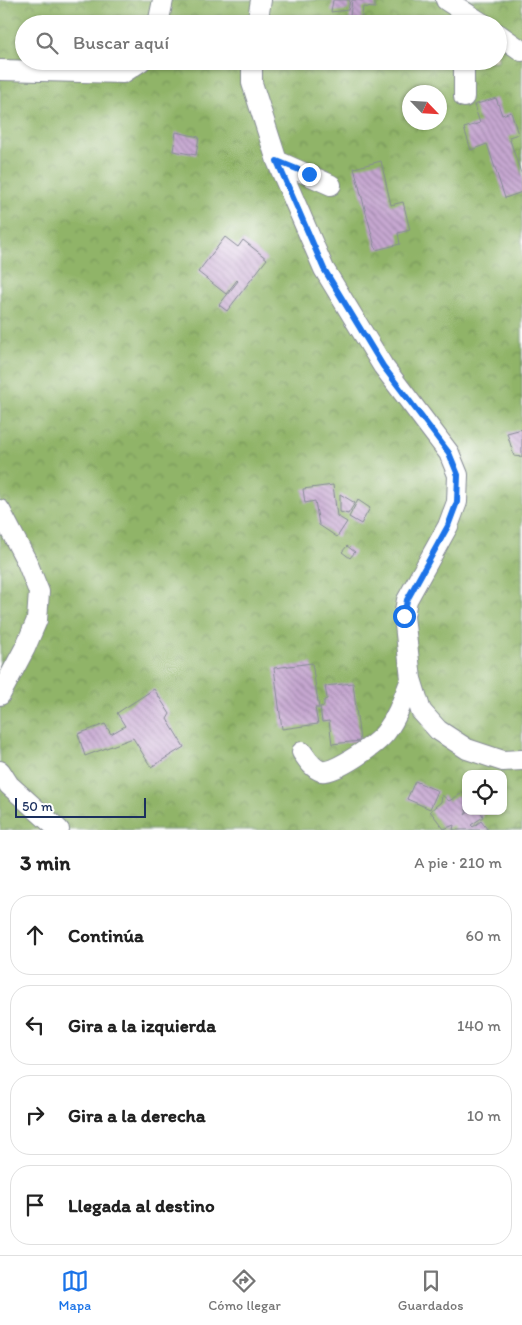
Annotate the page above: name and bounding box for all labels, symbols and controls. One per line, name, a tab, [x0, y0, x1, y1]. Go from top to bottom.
search box	[15, 15, 507, 70]
icon: search	[33, 29, 61, 57]
text: Buscar aquí	[73, 31, 169, 54]
north arrow	[402, 85, 447, 130]
route end	[298, 163, 321, 186]
route start	[393, 605, 416, 628]
map controls	[462, 770, 507, 815]
button: locate	[462, 770, 507, 815]
scale bar	[15, 795, 146, 818]
text: 50 m	[22, 798, 53, 815]
text: 3 min	[20, 850, 70, 875]
text: A pie · 210 m	[414, 853, 502, 872]
icon: ahead	[21, 921, 49, 949]
text: Continúa	[68, 924, 144, 947]
text: 60 m	[466, 926, 501, 945]
icon: left	[21, 1011, 49, 1039]
text: Gira a la izquierda	[68, 1014, 216, 1037]
text: 140 m	[457, 1016, 501, 1035]
icon: right	[21, 1101, 49, 1129]
text: Gira a la derecha	[68, 1104, 206, 1127]
text: 10 m	[467, 1106, 501, 1125]
icon: arrive	[21, 1191, 49, 1219]
text: Llegada al destino	[68, 1194, 215, 1217]
tab: Mapa	[59, 1267, 91, 1314]
tab: Cómo llegar	[208, 1267, 281, 1314]
tab: Guardados	[398, 1267, 463, 1314]

